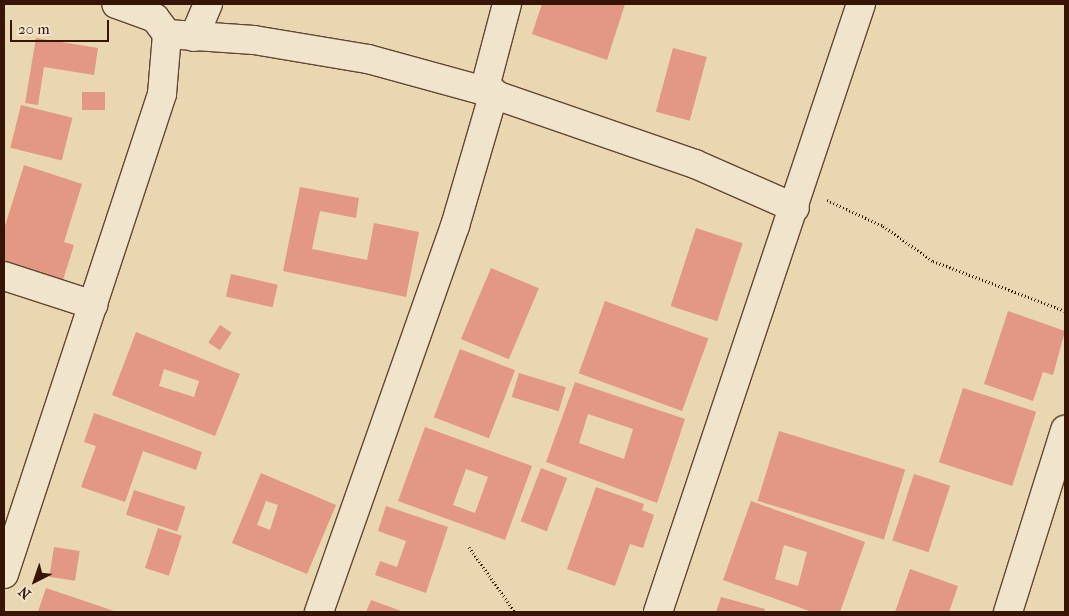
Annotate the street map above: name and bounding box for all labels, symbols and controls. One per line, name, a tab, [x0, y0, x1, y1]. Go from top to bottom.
scale bar	[12, 10, 111, 42]
text: 20 m	[18, 20, 50, 38]
north arrow	[10, 556, 60, 606]
text: N	[15, 583, 34, 603]

